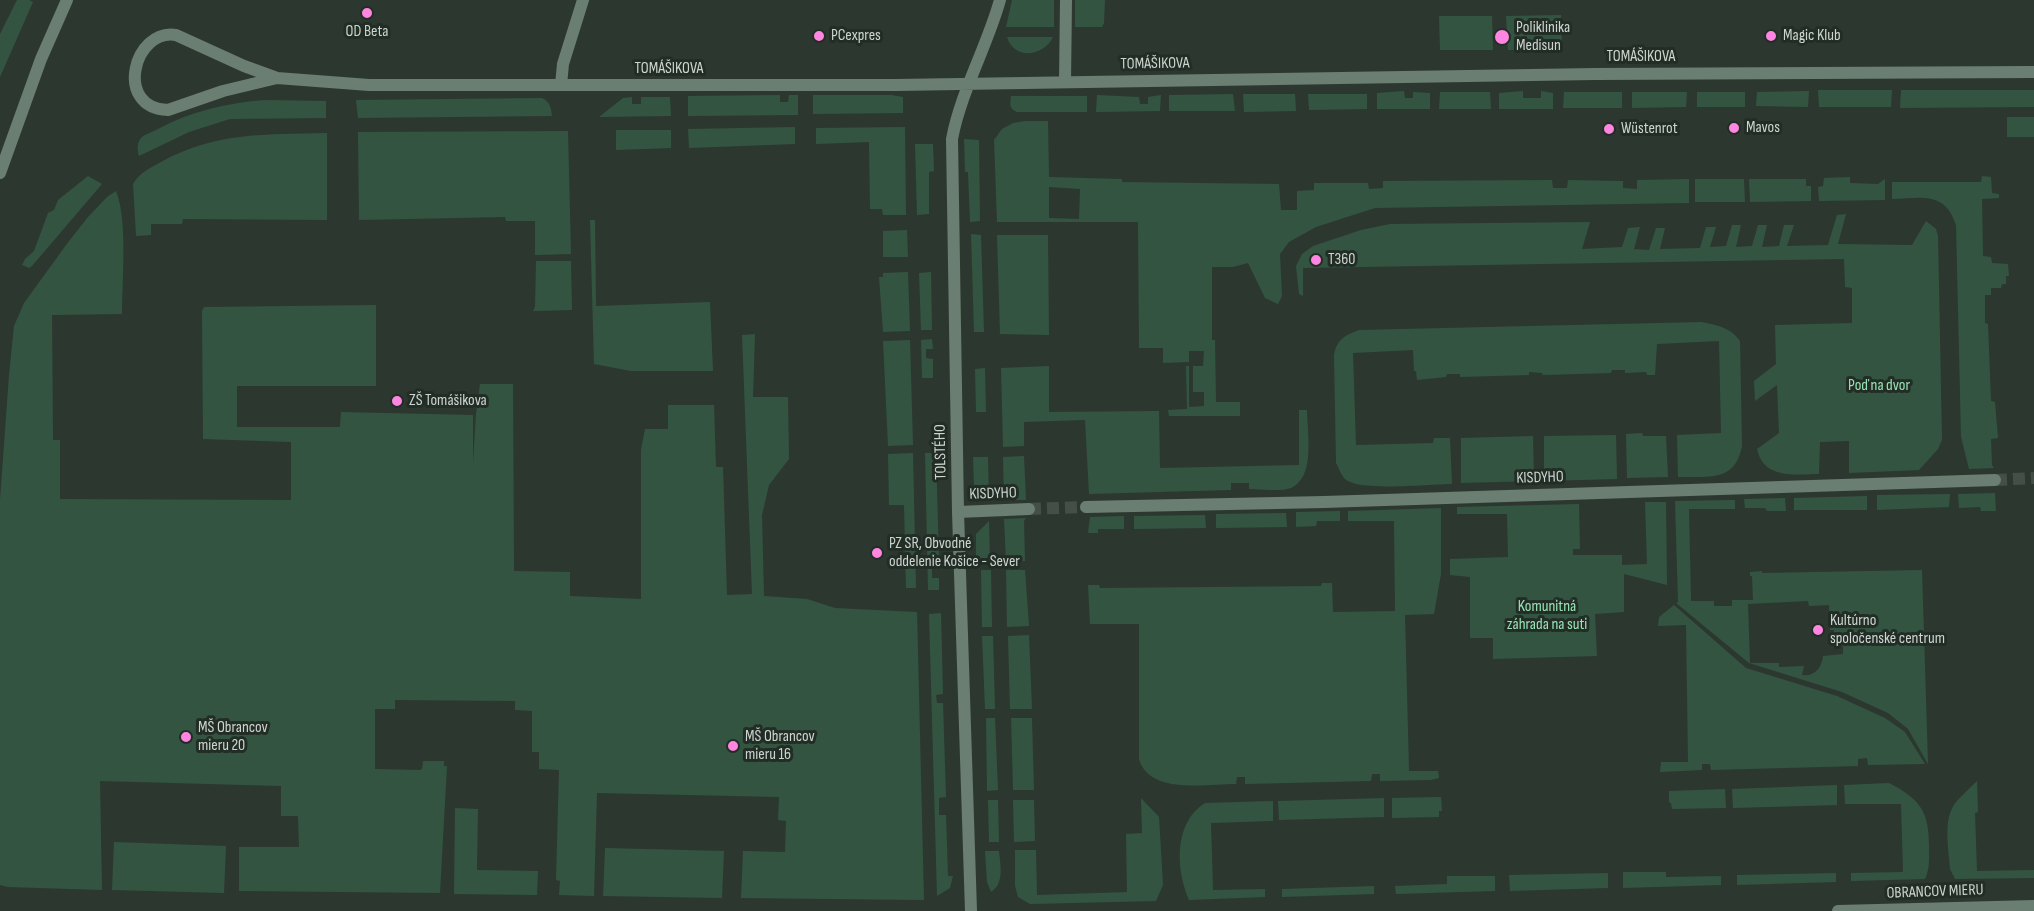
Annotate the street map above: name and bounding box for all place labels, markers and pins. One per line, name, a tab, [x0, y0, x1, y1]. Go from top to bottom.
marker: OD Beta	[360, 6, 374, 20]
place label: Poliklinika Medisun	[1516, 18, 1570, 56]
place label: OD Beta	[346, 22, 388, 42]
place label: PCexpres	[831, 26, 881, 46]
place label: Magic Klub	[1783, 26, 1841, 46]
marker: Poliklinika Medisun	[1493, 28, 1511, 46]
marker: PCexpres	[812, 29, 826, 43]
marker: Magic Klub	[1764, 29, 1778, 43]
place label: Mavos	[1746, 118, 1780, 138]
place label: Wüstenrot	[1621, 119, 1678, 139]
marker: Mavos	[1727, 121, 1741, 135]
marker: Wüstenrot	[1602, 122, 1616, 136]
place label: T360	[1328, 250, 1355, 270]
marker: T360	[1309, 253, 1323, 267]
place label: ZŠ Tomášikova	[409, 391, 487, 411]
marker: ZŠ Tomášikova	[390, 394, 404, 408]
place label: PZ SR, Obvodné oddelenie Košice - Sever	[889, 534, 1020, 572]
marker: PZ SR, Obvodné oddelenie Košice - Sever	[870, 546, 884, 560]
place label: Kultúrno spoločenské centrum	[1830, 611, 1945, 649]
marker: Kultúrno spoločenské centrum	[1811, 623, 1825, 637]
place label: MŠ Obrancov mieru 20	[198, 718, 268, 756]
place label: MŠ Obrancov mieru 16	[745, 727, 815, 765]
marker: MŠ Obrancov mieru 20	[179, 730, 193, 744]
marker: MŠ Obrancov mieru 16	[726, 739, 740, 753]

